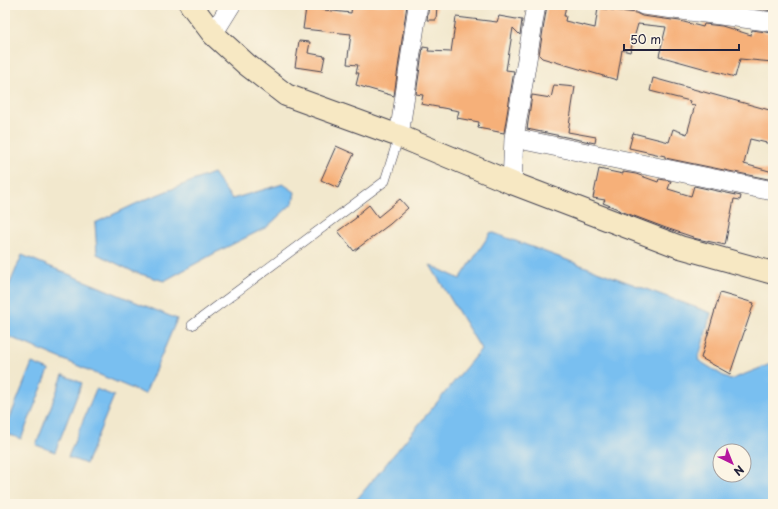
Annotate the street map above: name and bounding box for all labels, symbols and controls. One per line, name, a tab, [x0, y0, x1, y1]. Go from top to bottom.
scale bar	[624, 26, 739, 52]
text: 50 m	[630, 30, 661, 48]
north arrow	[712, 443, 752, 483]
text: N	[730, 461, 748, 480]

